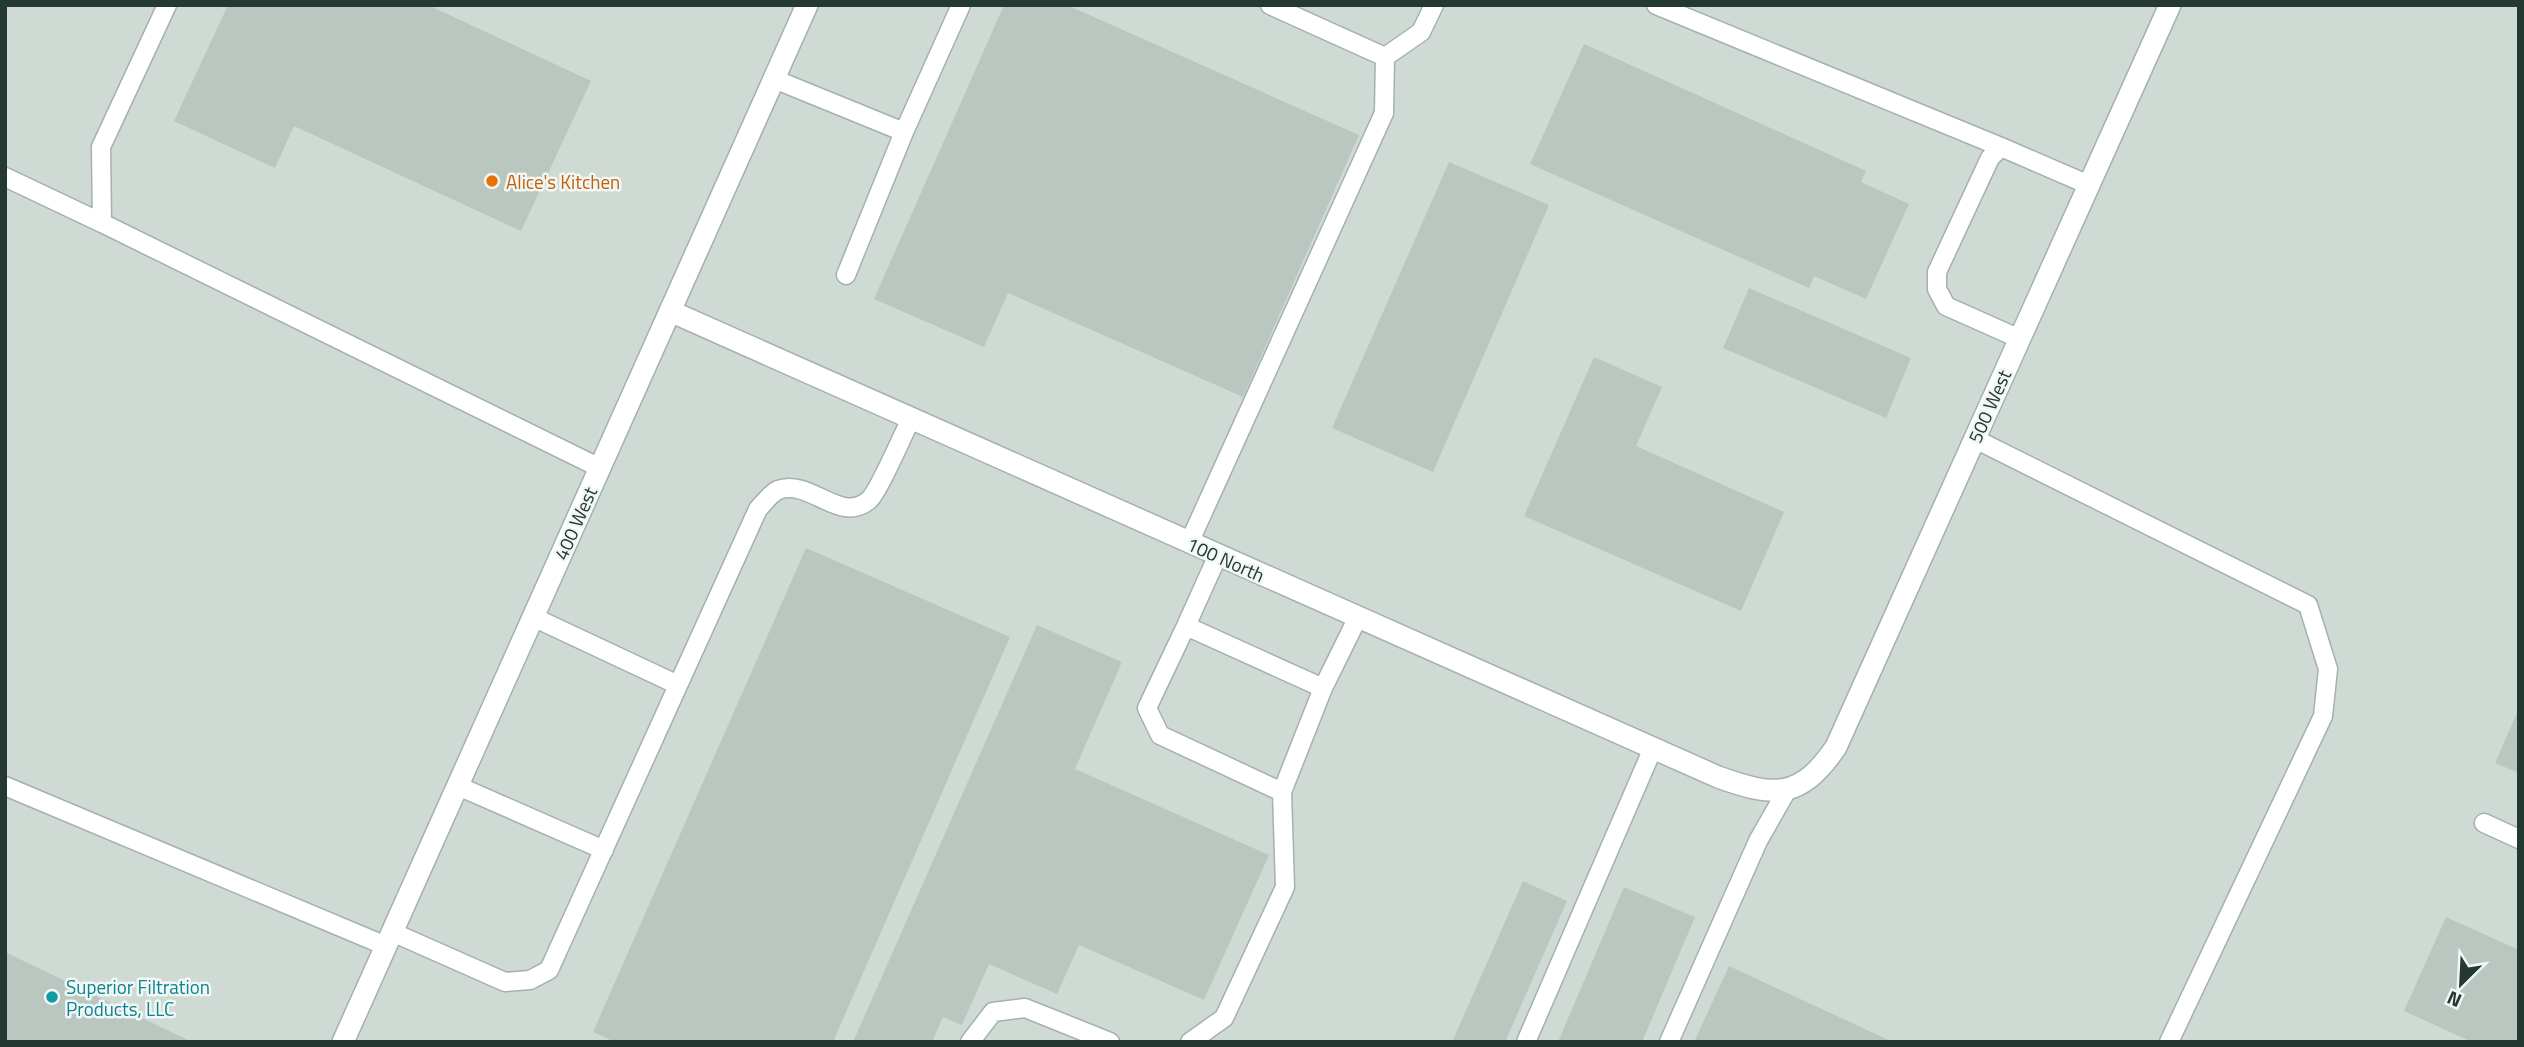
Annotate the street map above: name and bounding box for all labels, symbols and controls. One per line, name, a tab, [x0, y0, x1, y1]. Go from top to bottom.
place label: Alice's Kitchen	[506, 167, 620, 196]
marker: Alice's Kitchen	[484, 173, 500, 189]
street label: 500 West	[1960, 364, 2018, 447]
street label: 400 West	[546, 481, 604, 564]
street label: 100 North	[1182, 529, 1270, 589]
north arrow	[2426, 949, 2496, 1019]
place label: Superior Filtration Products, LLC	[66, 972, 210, 1023]
text: N	[2442, 984, 2466, 1016]
marker: Superior Filtration Products, LLC	[44, 989, 60, 1005]

